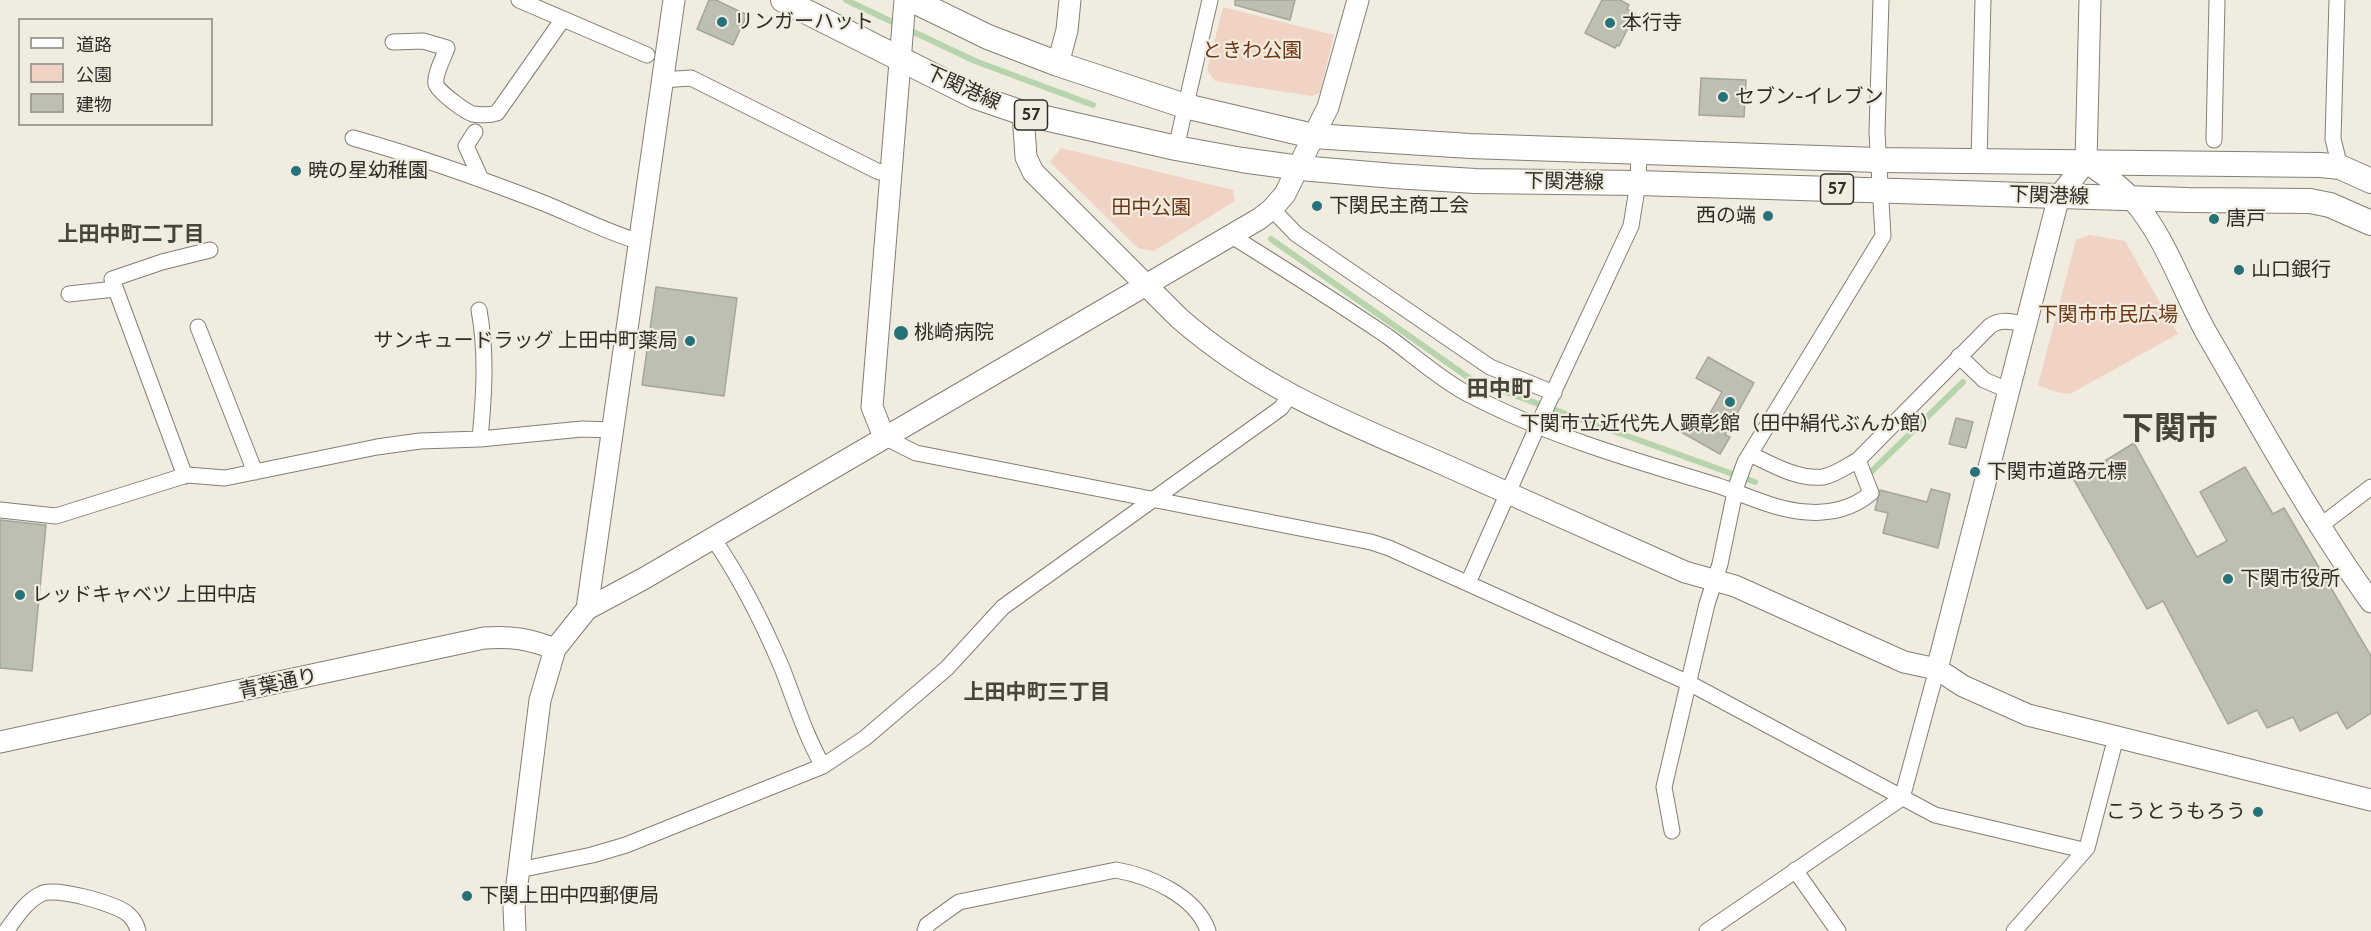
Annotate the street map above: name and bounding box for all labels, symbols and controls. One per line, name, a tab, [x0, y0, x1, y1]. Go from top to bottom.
place label: リンガーハット	[734, 10, 874, 34]
place label: 本行寺	[1622, 11, 1682, 35]
marker: リンガーハット	[715, 15, 729, 29]
marker: 本行寺	[1603, 16, 1617, 30]
legend	[18, 18, 213, 126]
text: 道路	[76, 34, 112, 56]
park label: ときわ公園	[1202, 39, 1302, 63]
street label: 下関港線	[922, 61, 1004, 115]
text: 公園	[76, 64, 112, 86]
place label: セブン-イレブン	[1735, 85, 1883, 109]
marker: セブン-イレブン	[1716, 90, 1730, 104]
text: 建物	[76, 94, 112, 116]
road number: 57	[1014, 100, 1048, 130]
place label: 暁の星幼稚園	[308, 159, 428, 183]
marker: 暁の星幼稚園	[289, 164, 303, 178]
street label: 下関港線	[1524, 169, 1604, 195]
road number: 57	[1820, 174, 1854, 204]
street label: 下関港線	[2009, 183, 2089, 209]
place label: 下関民主商工会	[1329, 194, 1469, 218]
park label: 田中公園	[1111, 196, 1191, 220]
marker: 下関民主商工会	[1310, 199, 1324, 213]
place label: 西の端	[1696, 204, 1756, 228]
place label: 唐戸	[2226, 207, 2266, 231]
marker: 西の端	[1761, 209, 1775, 223]
marker: 唐戸	[2207, 212, 2221, 226]
district label: 上田中町二丁目	[58, 222, 204, 248]
place label: 山口銀行	[2251, 258, 2331, 282]
marker: 山口銀行	[2232, 263, 2246, 277]
park label: 下関市市民広場	[2038, 303, 2178, 327]
place label: 桃崎病院	[914, 321, 994, 345]
marker: 桃崎病院	[892, 324, 910, 342]
place label: サンキュードラッグ 上田中町薬局	[374, 329, 678, 353]
marker: サンキュードラッグ 上田中町薬局	[683, 334, 697, 348]
district label: 田中町	[1467, 377, 1533, 403]
marker: 下関市立近代先人顕彰館（田中絹代ぶんか館）	[1723, 395, 1737, 409]
district label: 下関市	[2122, 411, 2218, 449]
place label: 下関市立近代先人顕彰館（田中絹代ぶんか館）	[1520, 412, 1940, 436]
place label: 下関市道路元標	[1987, 460, 2127, 484]
marker: 下関市道路元標	[1968, 465, 1982, 479]
place label: 下関市役所	[2240, 567, 2340, 591]
marker: 下関市役所	[2221, 572, 2235, 586]
place label: レッドキャベツ 上田中店	[32, 583, 256, 607]
marker: レッドキャベツ 上田中店	[13, 588, 27, 602]
street label: 青葉通り	[236, 664, 320, 704]
district label: 上田中町三丁目	[964, 680, 1110, 706]
place label: こうとうもろう	[2106, 800, 2246, 824]
marker: こうとうもろう	[2251, 805, 2265, 819]
place label: 下関上田中四郵便局	[479, 884, 659, 908]
marker: 下関上田中四郵便局	[460, 889, 474, 903]

